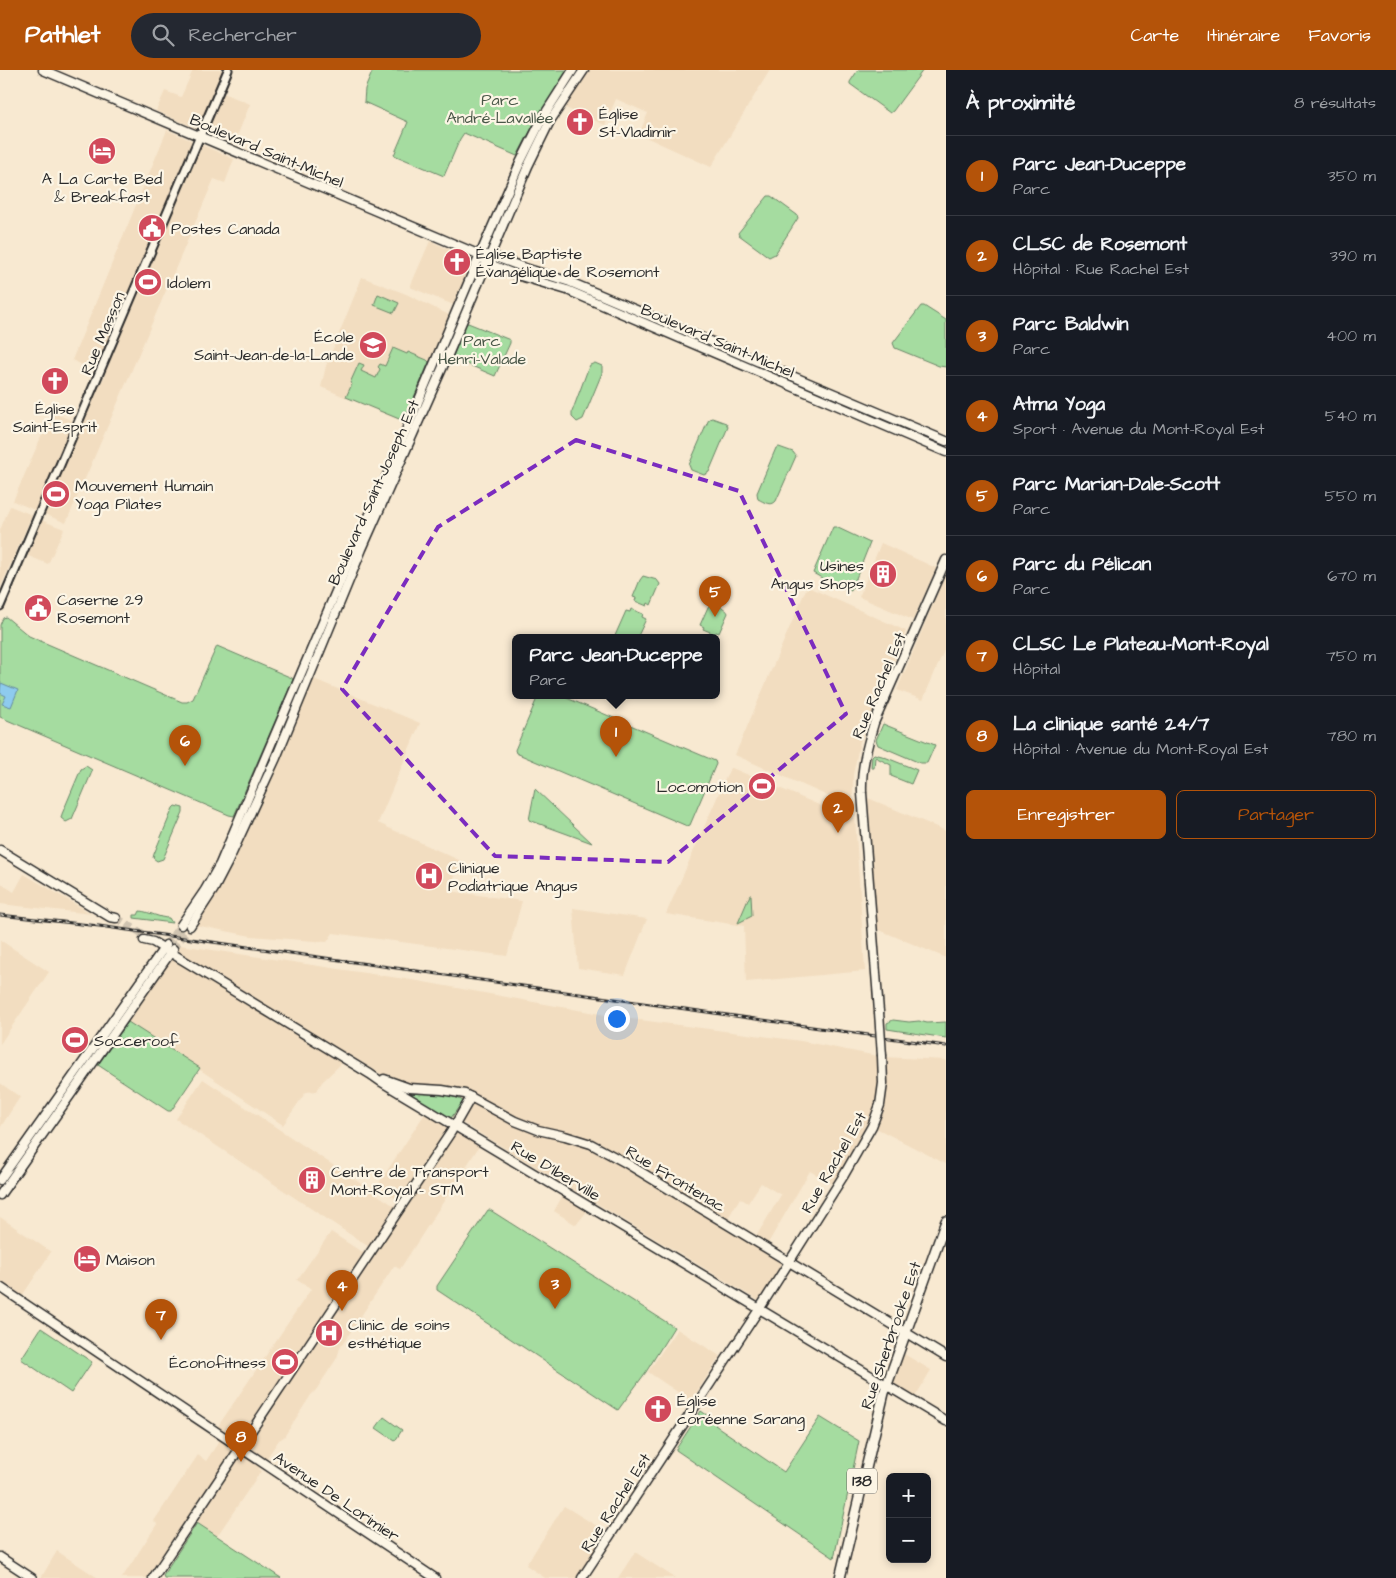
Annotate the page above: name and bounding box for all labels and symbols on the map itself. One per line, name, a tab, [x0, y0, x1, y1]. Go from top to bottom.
park label: Parc André-Lavallée	[447, 89, 554, 129]
place label: Église St-Vladimir	[599, 103, 676, 143]
church icon: Église St-Vladimir	[565, 107, 595, 137]
street label: Boulevard Saint-Michel	[187, 109, 347, 193]
hotel icon: A La Carte Bed & Breakfast	[87, 136, 117, 166]
place label: A La Carte Bed & Breakfast	[42, 168, 162, 208]
public building icon: Postes Canada	[137, 213, 167, 243]
place label: Postes Canada	[171, 218, 280, 240]
place label: Église Baptiste Évangélique de Rosemont	[476, 243, 660, 284]
church icon: Église Baptiste Évangélique de Rosemont	[442, 247, 472, 277]
sports icon: Idolem	[133, 267, 163, 297]
place label: Idolem	[167, 272, 211, 294]
street label: Rue Masson	[75, 288, 130, 379]
street label: Boulevard Saint-Michel	[638, 299, 798, 383]
place label: École Saint-Jean-de-la-Lande	[194, 326, 354, 366]
school or university icon: École Saint-Jean-de-la-Lande	[358, 330, 388, 360]
park label: Parc Henri-Valade	[438, 330, 526, 370]
church icon: Église Saint-Esprit	[40, 366, 70, 396]
street label: Boulevard Saint-Joseph Est	[323, 396, 425, 589]
place label: Église Saint-Esprit	[13, 398, 98, 438]
place label: Mouvement Humain Yoga Pilates	[75, 475, 213, 516]
sports icon: Mouvement Humain Yoga Pilates	[41, 479, 71, 509]
place label: Usines Angus Shops	[771, 555, 864, 596]
building icon: Usines Angus Shops	[868, 559, 898, 589]
pin: 5	[699, 576, 731, 617]
place label: Caserne 29 Rosemont	[57, 589, 143, 629]
public building icon: Caserne 29 Rosemont	[23, 593, 53, 623]
street label: Rue Rachel Est	[847, 628, 911, 742]
pin: 1	[600, 716, 632, 757]
pin: 6	[169, 725, 201, 766]
sports icon: Locomotion	[747, 771, 777, 801]
place label: Locomotion	[656, 776, 743, 798]
pin: 2	[822, 792, 854, 833]
place label: Clinique Podiatrique Angus	[448, 857, 578, 898]
hospital icon: Clinique Podiatrique Angus	[414, 861, 444, 891]
your location	[604, 1006, 630, 1032]
sports icon: Socceroof	[60, 1025, 90, 1055]
place label: Socceroof	[94, 1030, 179, 1052]
street label: Rue Rachel Est	[796, 1107, 872, 1217]
street label: Rue D'Iberville	[507, 1135, 605, 1206]
street label: Rue Frontenac	[621, 1140, 730, 1217]
place label: Centre de Transport Mont-Royal - STM	[331, 1161, 489, 1202]
building icon: Centre de Transport Mont-Royal - STM	[297, 1165, 327, 1195]
hotel icon: Maison	[72, 1244, 102, 1274]
place label: Maison	[106, 1249, 155, 1271]
street label: Rue Sherbrooke Est	[855, 1258, 927, 1412]
pin: 3	[539, 1268, 571, 1309]
pin: 4	[326, 1270, 358, 1311]
pin: 7	[145, 1299, 177, 1340]
place label: Clinic de soins esthétique	[348, 1314, 450, 1354]
hospital icon: Clinic de soins esthétique	[314, 1318, 344, 1348]
sports icon: Éconofitness	[270, 1347, 300, 1377]
place label: Éconofitness	[169, 1352, 266, 1374]
place label: Église coréenne Sarang	[677, 1390, 805, 1431]
church icon: Église coréenne Sarang	[643, 1394, 673, 1424]
pin: 8	[225, 1421, 257, 1462]
street label: Avenue De Lorimier	[269, 1446, 404, 1547]
street label: Rue Rachel Est	[576, 1448, 656, 1556]
road number: 138	[847, 1468, 877, 1494]

